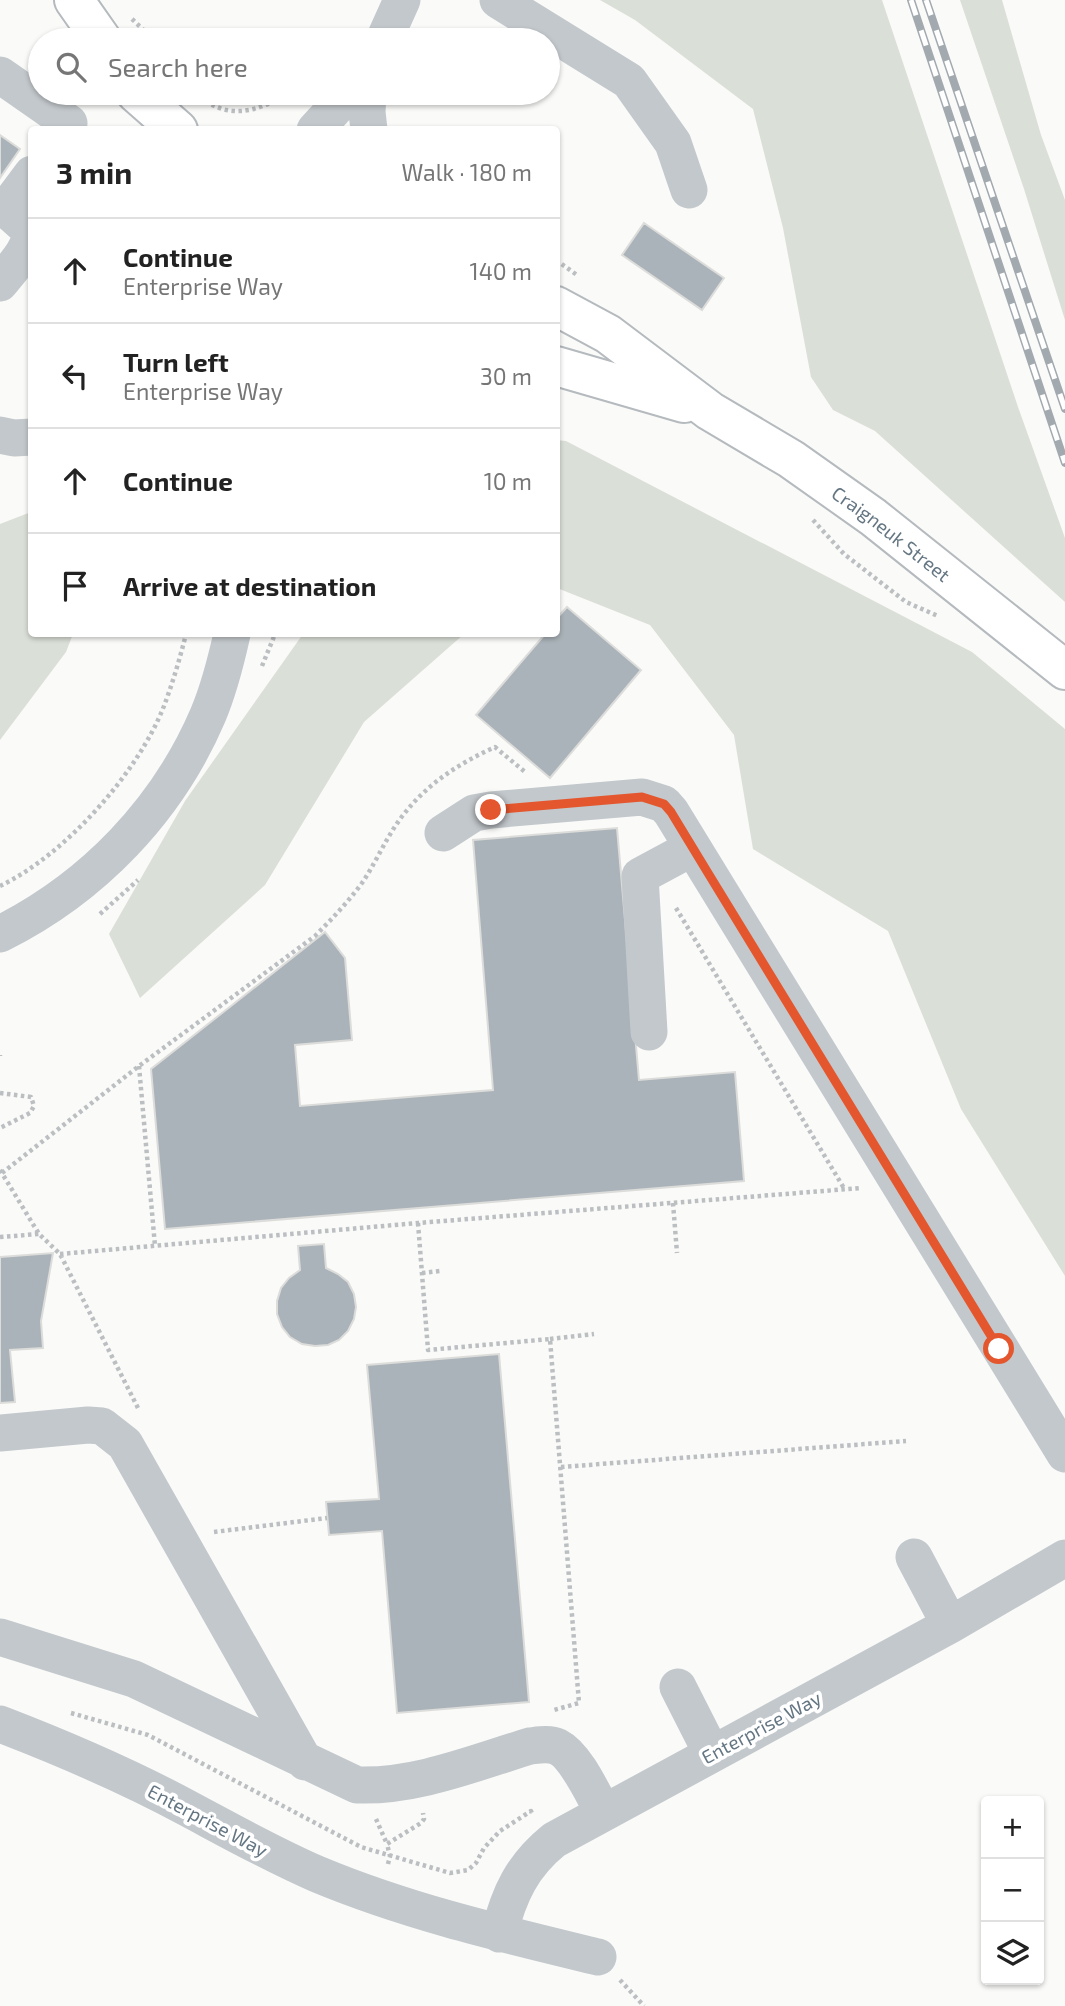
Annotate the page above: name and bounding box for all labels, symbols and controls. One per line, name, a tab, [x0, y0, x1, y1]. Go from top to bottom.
search box	[28, 28, 560, 105]
icon: search	[52, 48, 90, 86]
text: Search here	[108, 51, 248, 82]
text: 3 min	[56, 154, 132, 190]
text: Walk · 180 m	[402, 158, 532, 186]
text: Continue	[123, 241, 233, 272]
icon: ahead	[56, 252, 94, 290]
text: 140 m	[470, 257, 532, 285]
text: Enterprise Way	[123, 272, 283, 300]
text: Turn left	[123, 346, 229, 377]
icon: left	[56, 357, 94, 395]
text: 30 m	[480, 362, 532, 390]
text: Enterprise Way	[123, 377, 283, 405]
icon: ahead	[56, 462, 94, 500]
text: Continue	[123, 465, 233, 496]
text: 10 m	[484, 467, 532, 495]
street label: Craigneuk Street	[828, 481, 955, 586]
icon: arrive	[56, 567, 94, 605]
text: Arrive at destination	[123, 570, 376, 601]
route end	[475, 794, 506, 825]
route start	[983, 1333, 1014, 1364]
street label: Enterprise Way	[697, 1686, 825, 1768]
street label: Enterprise Way	[144, 1779, 272, 1861]
map controls	[981, 1796, 1044, 1985]
button: +	[981, 1796, 1044, 1859]
button: −	[981, 1859, 1044, 1922]
button: layers	[981, 1922, 1044, 1985]

